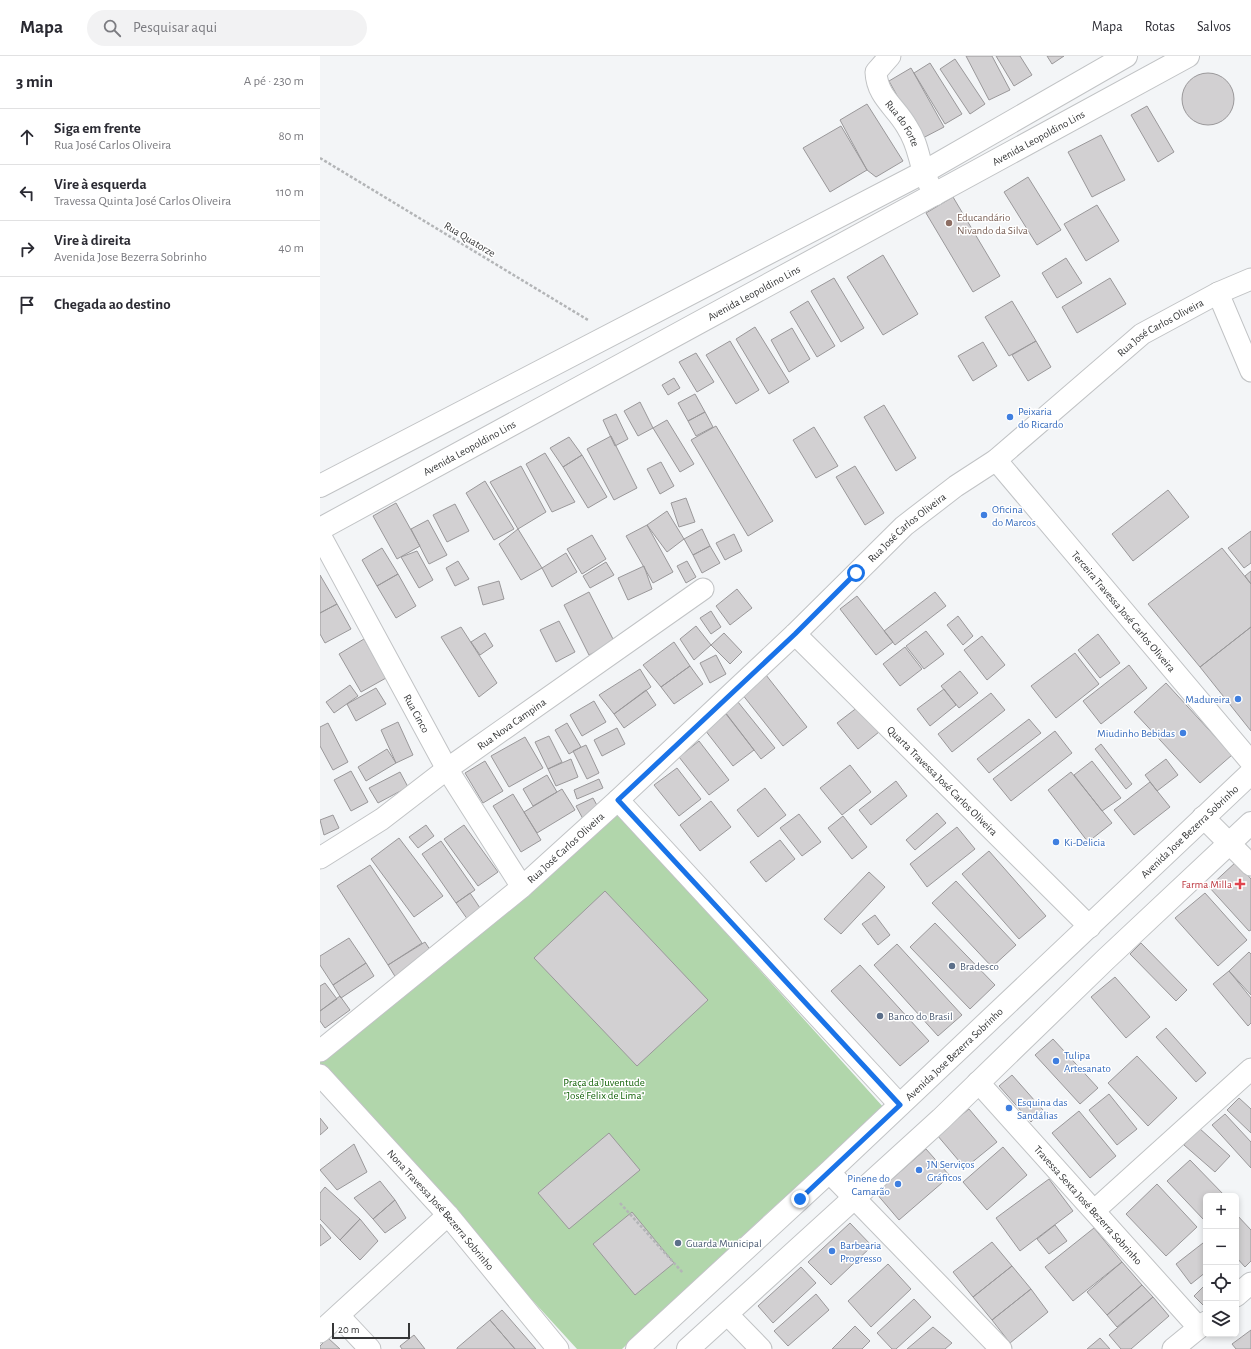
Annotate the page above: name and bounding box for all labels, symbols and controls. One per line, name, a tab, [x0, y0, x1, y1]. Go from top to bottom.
search box	[87, 10, 367, 46]
icon: search	[101, 17, 123, 39]
text: Mapa	[20, 18, 63, 37]
text: Pesquisar aqui	[133, 20, 217, 35]
text: Mapa	[1092, 20, 1123, 34]
text: Rotas	[1145, 20, 1175, 34]
text: Salvos	[1197, 20, 1231, 34]
text: 3 min	[16, 73, 53, 90]
text: A pé · 230 m	[244, 75, 304, 88]
street label: Rua do Forte	[883, 98, 921, 148]
street label: Avenida Leopoldino Lins	[990, 108, 1087, 168]
text: Siga em frente	[54, 121, 141, 136]
icon: ahead	[16, 126, 38, 148]
text: 80 m	[278, 130, 304, 143]
text: Rua José Carlos Oliveira	[54, 139, 171, 152]
text: Vire à esquerda	[54, 177, 147, 192]
icon: left	[16, 182, 38, 204]
text: 110 m	[276, 186, 304, 199]
text: Travessa Quinta José Carlos Oliveira	[54, 195, 231, 208]
place label: Educandário Nivando da Silva	[957, 212, 1028, 236]
marker: Educandário Nivando da Silva	[944, 218, 954, 228]
street label: Rua Quatorze	[442, 220, 497, 259]
text: Vire à direita	[54, 233, 131, 248]
icon: right	[16, 238, 38, 260]
text: 40 m	[278, 242, 304, 255]
text: Avenida Jose Bezerra Sobrinho	[54, 251, 207, 264]
street label: Avenida Leopoldino Lins	[706, 263, 802, 323]
icon: arrive	[16, 294, 38, 316]
text: Chegada ao destino	[54, 297, 171, 312]
street label: Rua José Carlos Oliveira	[1115, 297, 1205, 359]
place label: Peixaria do Ricardo	[1018, 406, 1063, 430]
marker: Peixaria do Ricardo	[1005, 412, 1015, 422]
street label: Avenida Leopoldino Lins	[421, 418, 518, 478]
street label: Rua José Carlos Oliveira	[866, 491, 948, 564]
place label: Oficina do Marcos	[992, 504, 1036, 528]
marker: Oficina do Marcos	[979, 510, 989, 520]
street label: Terceira Travessa José Carlos Oliveira	[1069, 549, 1177, 674]
route start	[847, 564, 865, 582]
street label: Rua Cinco	[401, 692, 431, 735]
place label: Madureira	[1185, 694, 1230, 705]
marker: Madureira	[1233, 694, 1243, 704]
street label: Rua Nova Campina	[475, 696, 548, 752]
street label: Quarta Travessa José Carlos Oliveira	[885, 724, 999, 838]
place label: Miudinho Bebidas	[1097, 728, 1175, 739]
marker: Miudinho Bebidas	[1178, 728, 1188, 738]
street label: Avenida Jose Bezerra Sobrinho	[1139, 783, 1241, 880]
street label: Rua José Carlos Oliveira	[525, 810, 606, 885]
marker: Ki-Delicia	[1051, 837, 1061, 847]
place label: Ki-Delicia	[1064, 837, 1105, 848]
place label: Farma Milla	[1181, 879, 1232, 890]
marker: Farma Milla	[1235, 879, 1245, 889]
marker: Bradesco	[947, 961, 957, 971]
place label: Bradesco	[960, 961, 999, 972]
street label: Avenida Jose Bezerra Sobrinho	[903, 1006, 1005, 1103]
marker: Banco do Brasil	[875, 1011, 885, 1021]
place label: Banco do Brasil	[888, 1011, 953, 1022]
place label: Tulipa Artesanato	[1064, 1050, 1111, 1074]
marker: Tulipa Artesanato	[1051, 1056, 1061, 1066]
park label: Praça da Juventude "José Felix de Lima"	[563, 1077, 645, 1101]
place label: Esquina das Sandálias	[1017, 1097, 1068, 1121]
marker: Esquina das Sandálias	[1004, 1103, 1014, 1113]
street label: Travessa Sexta José Bezerra Sobrinho	[1032, 1143, 1144, 1267]
street label: Nona Travessa José Bezerra Sobrinho	[385, 1148, 496, 1272]
place label: JN Serviços Gráficos	[927, 1159, 975, 1183]
marker: JN Serviços Gráficos	[914, 1165, 924, 1175]
place label: Pinene do Camarão	[847, 1173, 890, 1197]
marker: Pinene do Camarão	[893, 1179, 903, 1189]
route end	[791, 1190, 809, 1208]
map controls	[1203, 1193, 1239, 1337]
button: +	[1203, 1193, 1239, 1229]
button: −	[1203, 1229, 1239, 1265]
marker: Guarda Municipal	[673, 1238, 683, 1248]
place label: Guarda Municipal	[686, 1238, 762, 1249]
place label: Barbearia Progresso	[840, 1240, 882, 1264]
marker: Barbearia Progresso	[827, 1246, 837, 1256]
button: locate	[1203, 1265, 1239, 1301]
button: layers	[1203, 1301, 1239, 1337]
scale bar	[332, 1321, 410, 1340]
text: 20 m	[338, 1324, 359, 1335]

